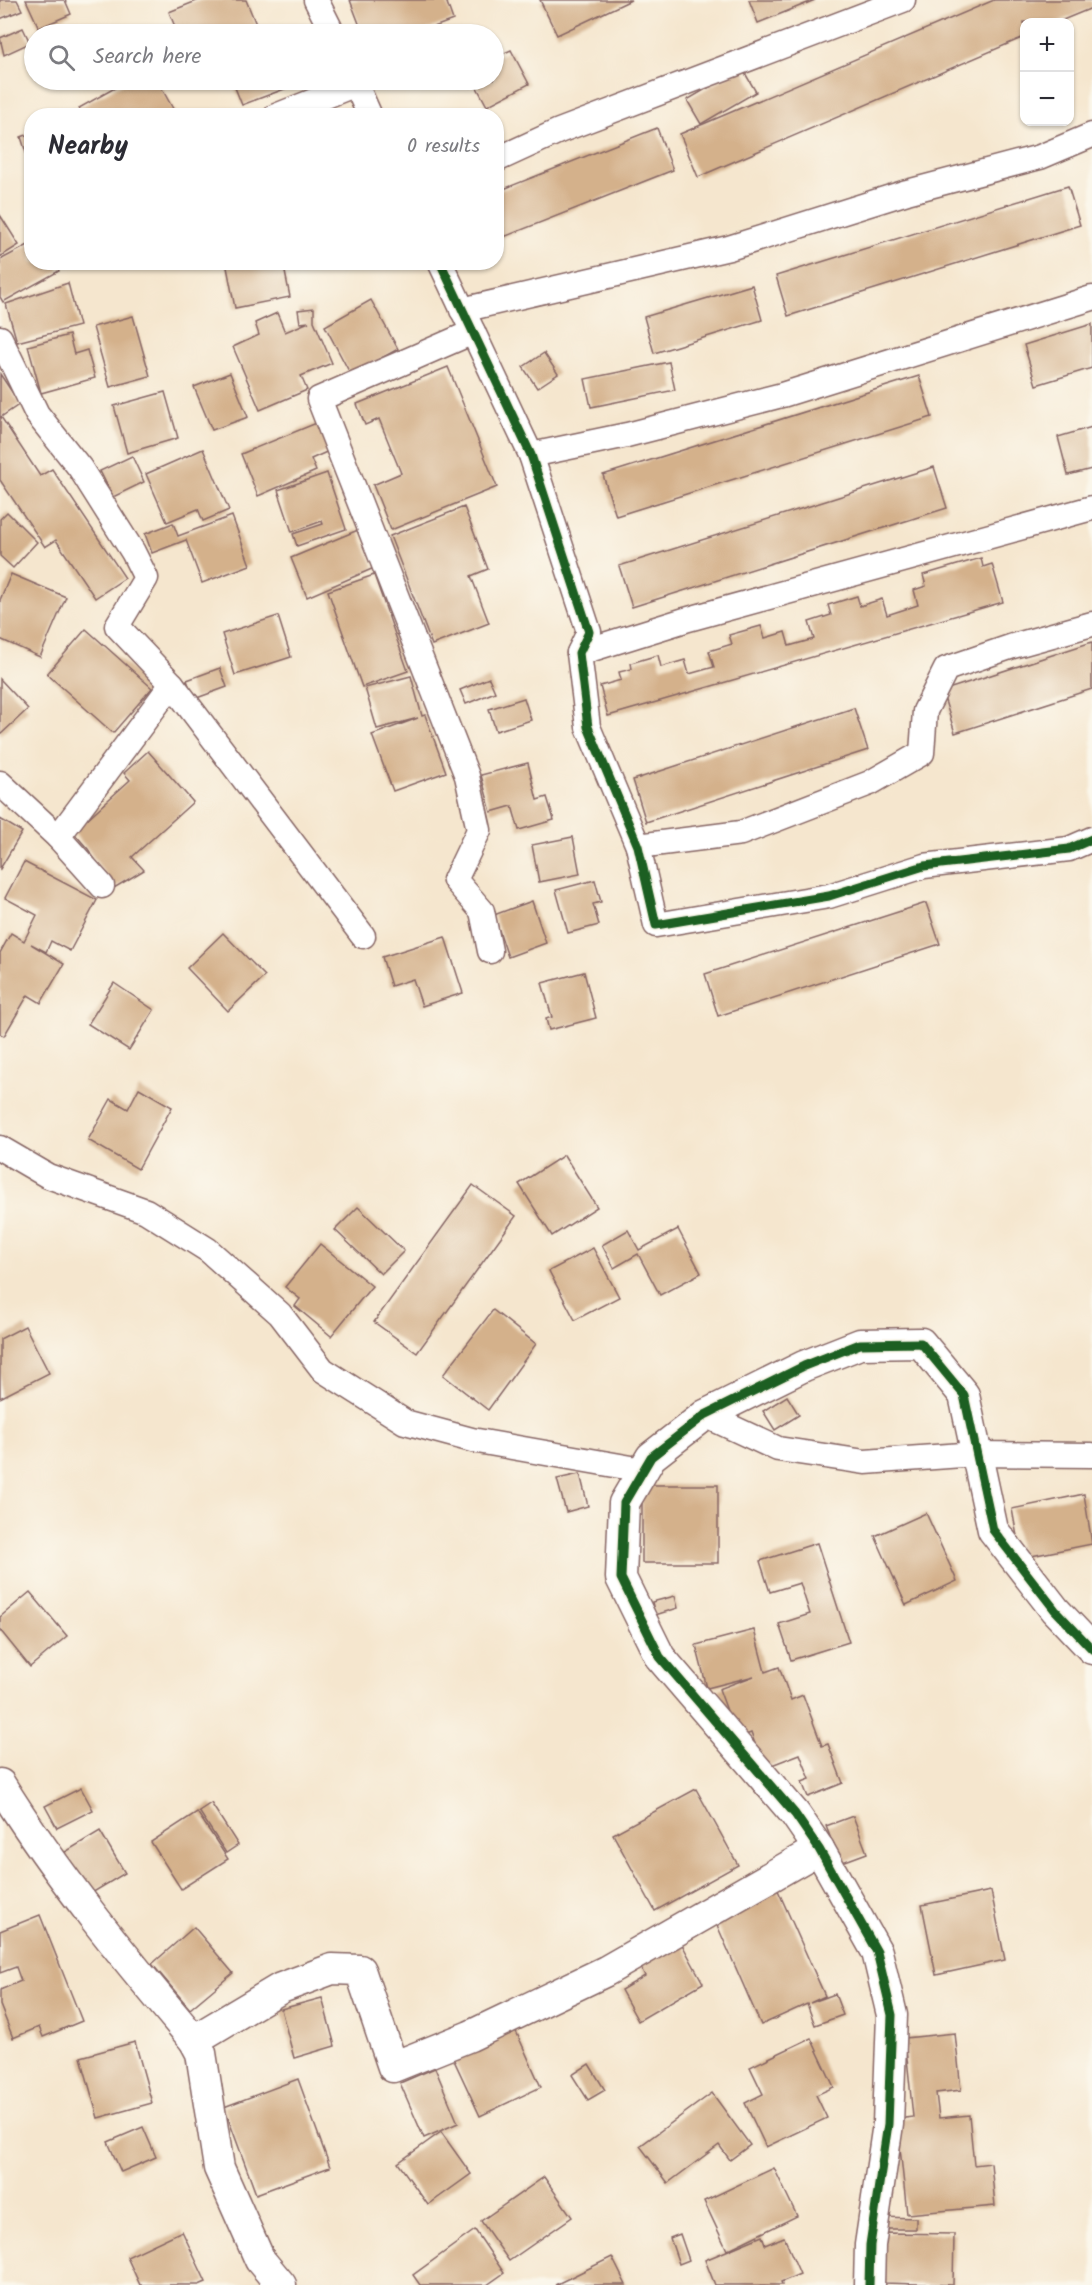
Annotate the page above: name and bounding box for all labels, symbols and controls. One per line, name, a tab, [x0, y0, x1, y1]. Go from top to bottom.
map controls	[1020, 18, 1074, 126]
button: +	[1020, 18, 1074, 72]
search box	[24, 24, 504, 90]
text: Search here	[93, 40, 201, 75]
icon: search	[45, 41, 78, 74]
button: −	[1020, 72, 1074, 126]
text: Nearby	[48, 126, 128, 168]
text: 0 results	[407, 131, 480, 163]

